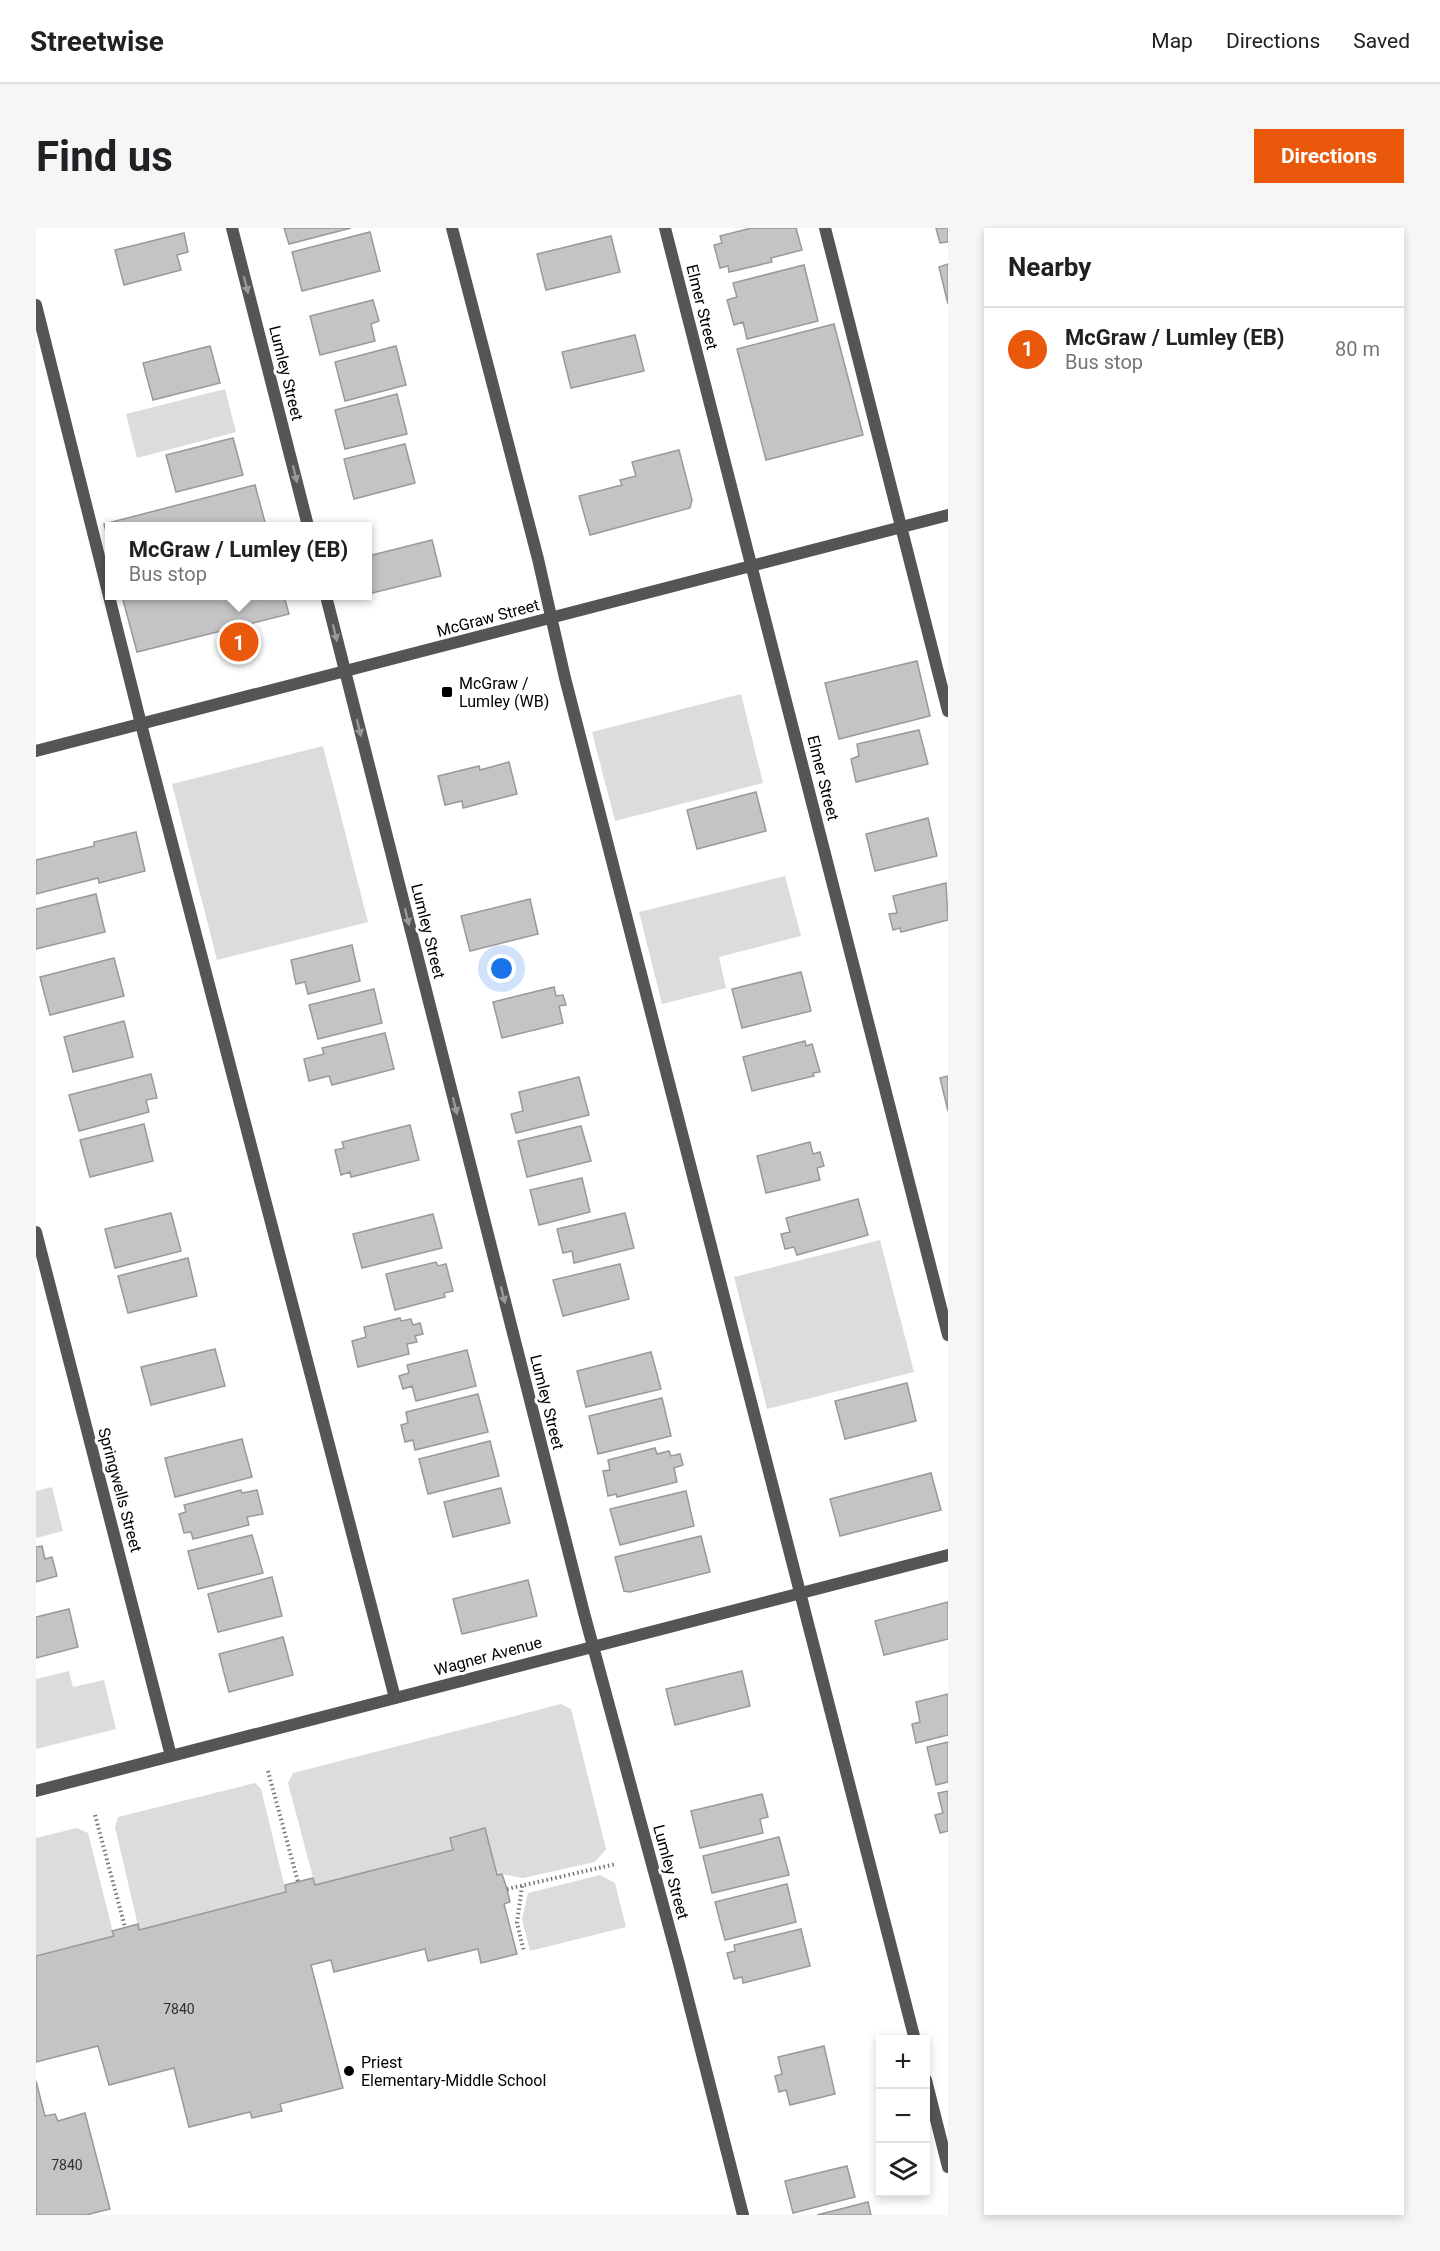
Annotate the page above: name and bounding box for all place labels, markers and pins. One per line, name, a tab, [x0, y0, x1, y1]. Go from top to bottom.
pin: 1	[220, 620, 258, 664]
place label: McGraw / Lumley (WB)	[459, 674, 549, 711]
marker: McGraw / Lumley (WB)	[440, 685, 454, 699]
place label: Priest Elementary‑Middle School	[361, 2053, 546, 2090]
marker: Priest Elementary‑Middle School	[342, 2064, 356, 2078]

